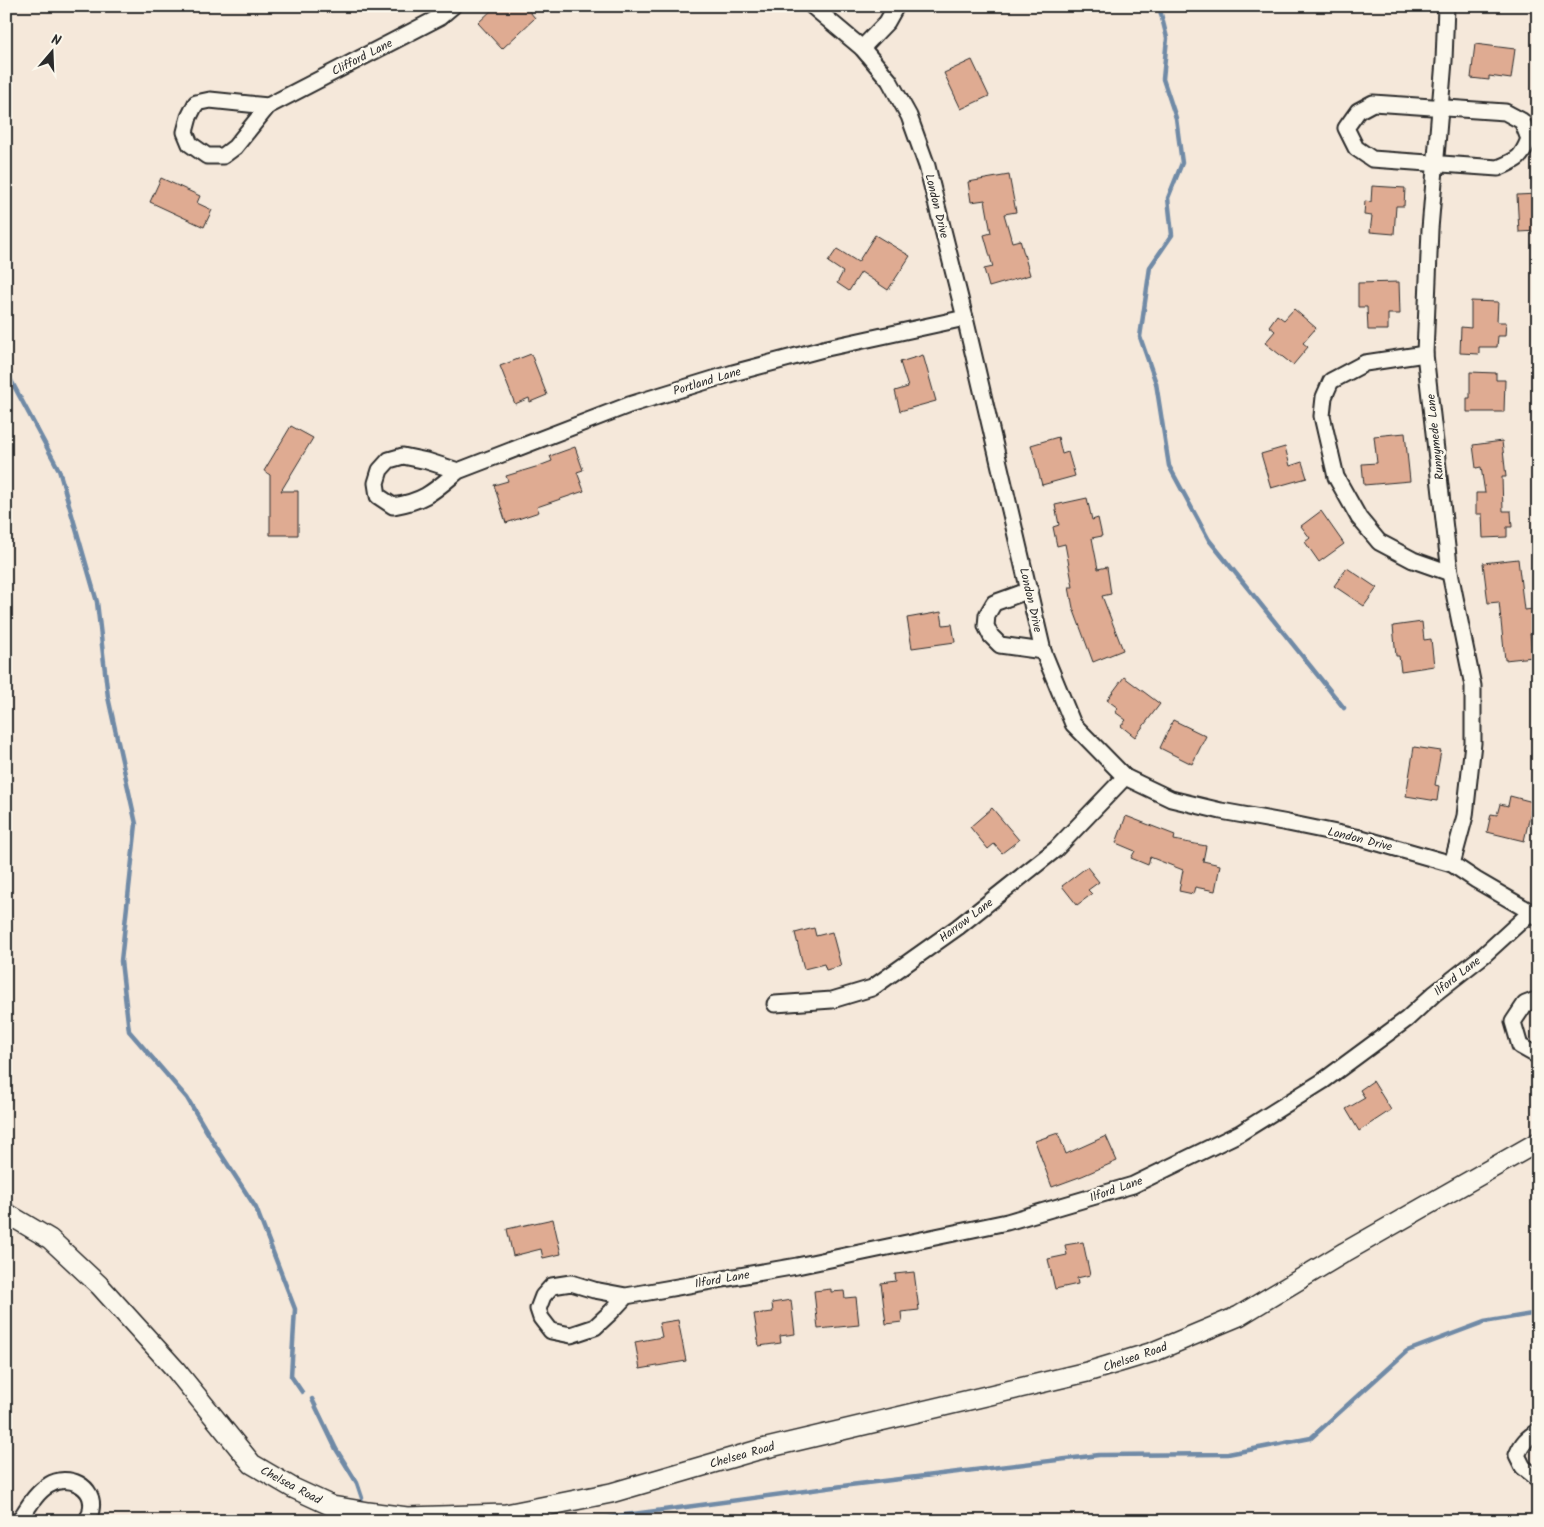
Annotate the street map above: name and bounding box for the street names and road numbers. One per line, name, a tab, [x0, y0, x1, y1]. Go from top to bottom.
street label: Clifford Lane	[328, 34, 397, 81]
street label: London Drive	[919, 172, 954, 241]
street label: Portland Lane	[671, 362, 744, 401]
street label: Runnymede Lane	[1421, 392, 1449, 481]
street label: London Drive	[1014, 566, 1047, 635]
street label: London Drive	[1326, 822, 1395, 857]
street label: Harrow Lane	[935, 893, 998, 947]
street label: Ilford Lane	[1430, 951, 1485, 1001]
street label: Ilford Lane	[1087, 1171, 1146, 1207]
street label: Ilford Lane	[693, 1265, 752, 1294]
street label: Chelsea Road	[1100, 1337, 1171, 1377]
street label: Chelsea Road	[707, 1437, 778, 1474]
street label: Chelsea Road	[257, 1461, 326, 1510]

